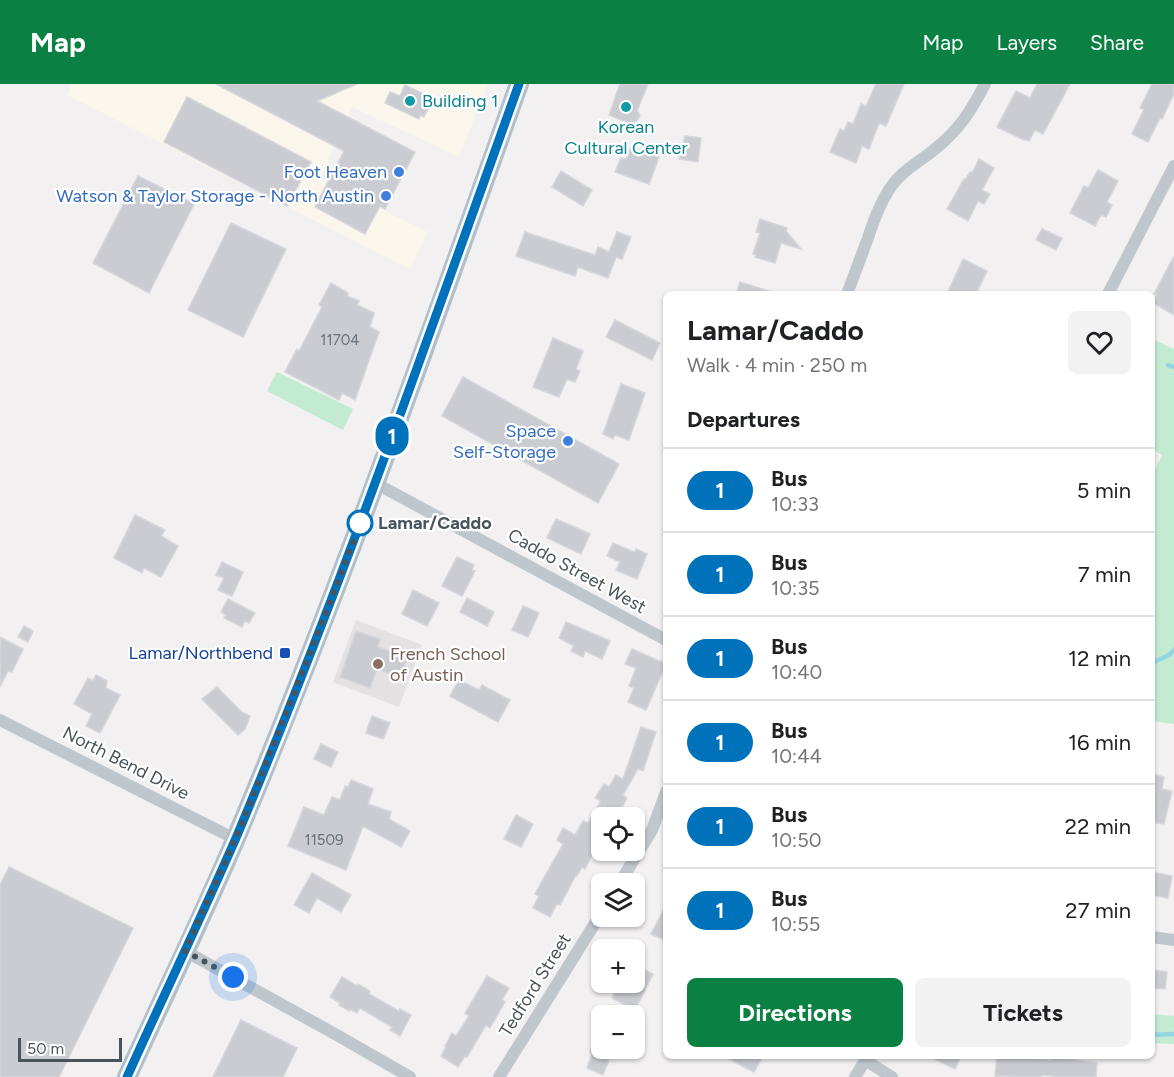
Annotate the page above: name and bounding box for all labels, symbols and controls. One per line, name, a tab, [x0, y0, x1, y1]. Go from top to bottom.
text: Map	[30, 25, 86, 59]
text: Map	[923, 30, 963, 55]
text: Layers	[996, 30, 1057, 55]
text: Share	[1090, 30, 1144, 55]
place label: Building 1	[422, 90, 498, 112]
marker: Building 1	[403, 94, 417, 108]
marker: Korean Cultural Center	[619, 100, 633, 114]
place label: Korean Cultural Center	[564, 116, 688, 159]
place label: Foot Heaven	[284, 161, 387, 183]
marker: Foot Heaven	[392, 165, 406, 179]
place label: Watson & Taylor Storage - North Austin	[56, 185, 374, 207]
marker: Watson & Taylor Storage - North Austin	[379, 189, 393, 203]
button: heart	[1068, 311, 1131, 374]
text: Lamar/Caddo	[687, 313, 864, 347]
house number: 11704	[320, 331, 360, 349]
text: Walk · 4 min · 250 m	[687, 353, 867, 377]
text: Departures	[687, 406, 800, 433]
line badge: 1	[372, 416, 412, 456]
place label: Space Self-Storage	[453, 420, 556, 463]
text: 1	[388, 424, 396, 449]
marker: Space Self-Storage	[561, 434, 575, 448]
text: Bus	[771, 465, 807, 492]
text: 5 min	[1077, 477, 1131, 504]
text: 1	[716, 478, 724, 503]
text: 10:33	[771, 492, 819, 516]
marker: Lamar/Caddo	[347, 510, 373, 536]
place label: Lamar/Caddo	[378, 512, 492, 534]
street label: Caddo Street West	[504, 524, 650, 618]
text: Bus	[771, 549, 807, 576]
text: 7 min	[1078, 561, 1131, 588]
text: 1	[716, 562, 724, 587]
text: 10:35	[771, 576, 820, 600]
text: Bus	[771, 633, 807, 660]
place label: Lamar/Northbend	[129, 642, 273, 664]
place label: French School of Austin	[390, 643, 505, 686]
text: 12 min	[1068, 645, 1131, 672]
marker: Lamar/Northbend	[278, 646, 292, 660]
text: 1	[716, 646, 724, 671]
marker: French School of Austin	[371, 657, 385, 671]
text: 10:40	[771, 660, 822, 684]
text: Bus	[771, 717, 807, 744]
street label: North Bend Drive	[59, 722, 193, 804]
text: 16 min	[1068, 729, 1131, 756]
text: 1	[716, 730, 724, 755]
text: 10:44	[771, 744, 822, 768]
text: Bus	[771, 801, 807, 828]
map controls	[591, 807, 645, 1059]
button: locate	[591, 807, 645, 861]
text: 22 min	[1065, 813, 1131, 840]
text: 1	[716, 814, 724, 839]
text: 10:50	[771, 828, 821, 852]
house number: 11509	[304, 831, 344, 849]
button: layers	[591, 873, 645, 927]
text: Bus	[771, 885, 807, 912]
text: 27 min	[1065, 897, 1131, 924]
text: 1	[716, 898, 724, 923]
text: 10:55	[771, 912, 820, 936]
street label: Tedford Street	[494, 929, 576, 1041]
button: +	[591, 939, 645, 993]
your location	[218, 962, 248, 992]
button: Directions	[687, 978, 903, 1047]
button: Tickets	[915, 978, 1131, 1047]
button: −	[591, 1005, 645, 1059]
scale bar	[18, 1035, 122, 1062]
text: 50 m	[27, 1039, 64, 1058]

